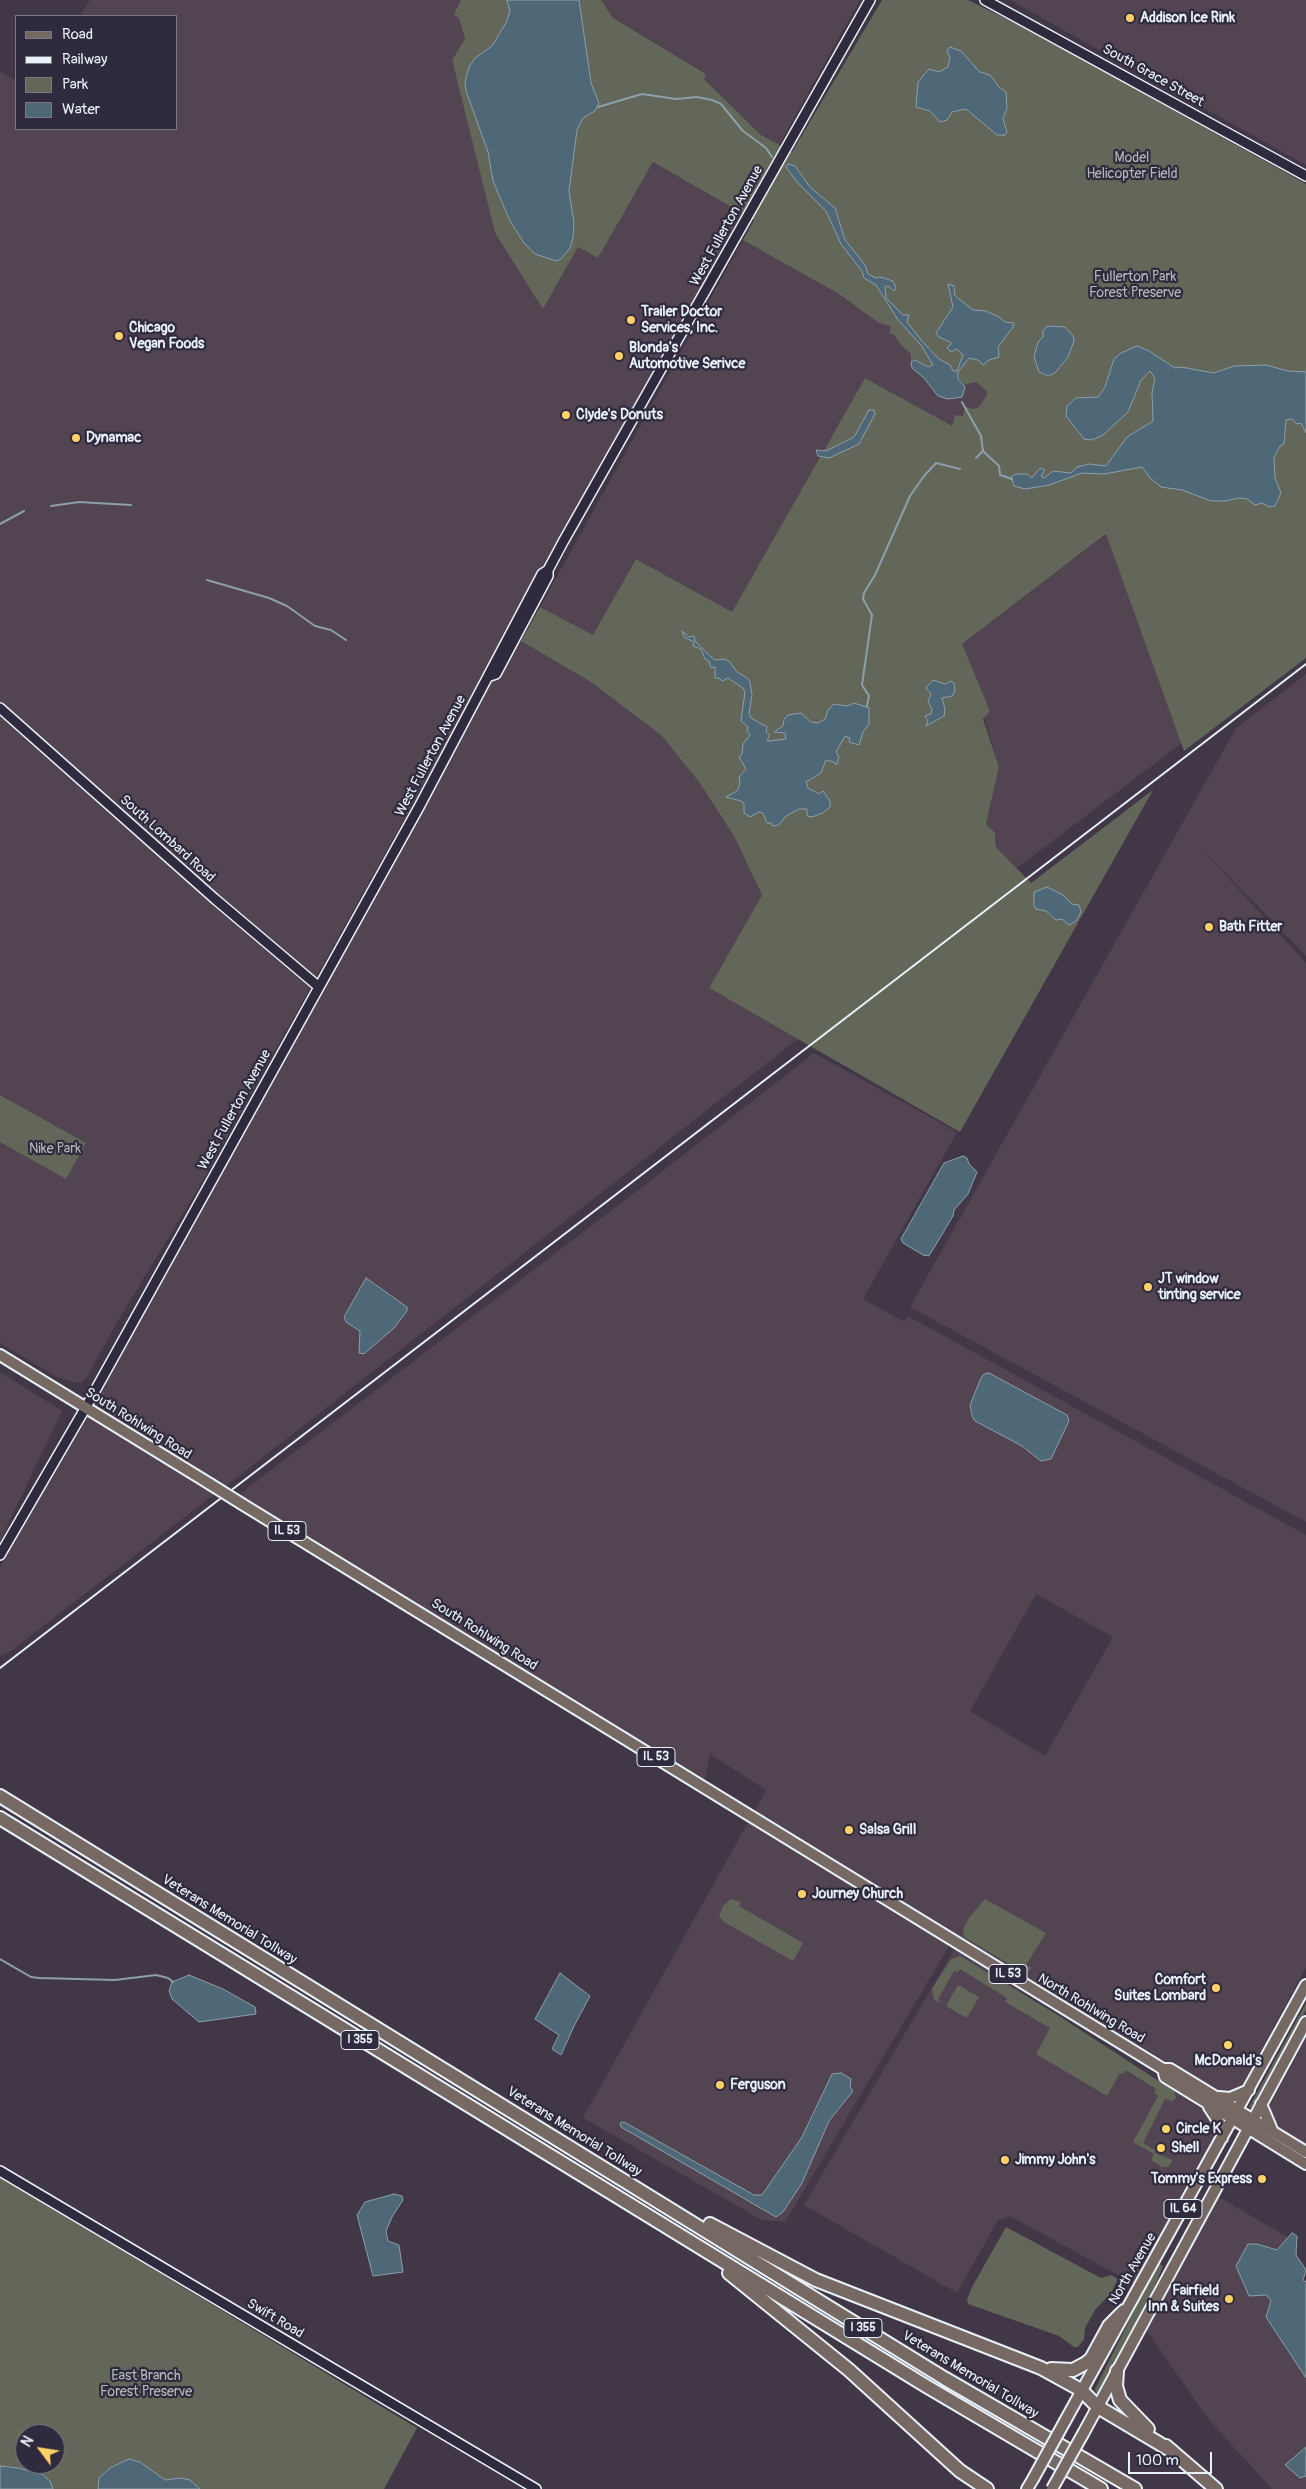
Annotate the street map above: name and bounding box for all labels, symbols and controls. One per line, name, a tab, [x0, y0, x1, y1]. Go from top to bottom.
place label: Addison Ice Rink	[1140, 10, 1235, 26]
marker: Addison Ice Rink	[1124, 12, 1136, 24]
legend	[15, 15, 178, 130]
text: Road	[62, 25, 93, 44]
street label: South Grace Street	[1099, 41, 1207, 111]
text: Railway	[62, 50, 107, 69]
text: Park	[62, 75, 88, 94]
text: Water	[62, 100, 100, 119]
park label: Model Helicopter Field	[1087, 150, 1177, 182]
street label: West Fullerton Avenue	[687, 163, 767, 289]
park label: Fullerton Park Forest Preserve	[1089, 269, 1181, 302]
place label: Trailer Doctor Services, Inc.	[641, 304, 722, 336]
marker: Trailer Doctor Services, Inc.	[625, 314, 637, 326]
place label: Chicago Vegan Foods	[129, 320, 204, 352]
marker: Chicago Vegan Foods	[113, 330, 125, 342]
place label: Blonda's Automotive Serivce	[629, 340, 745, 372]
marker: Blonda's Automotive Serivce	[613, 350, 625, 362]
place label: Clyde's Donuts	[576, 407, 663, 423]
marker: Clyde's Donuts	[560, 409, 572, 421]
place label: Dynamac	[86, 430, 141, 446]
marker: Dynamac	[70, 432, 82, 444]
street label: West Fullerton Avenue	[392, 693, 470, 819]
street label: South Lombard Road	[116, 792, 218, 886]
place label: Bath Fitter	[1219, 919, 1282, 935]
marker: Bath Fitter	[1203, 921, 1215, 933]
street label: West Fullerton Avenue	[195, 1047, 275, 1173]
park label: Nike Park	[29, 1141, 81, 1157]
place label: JT window tinting service	[1158, 1271, 1241, 1304]
marker: JT window tinting service	[1142, 1281, 1154, 1293]
street label: South Rohlwing Road	[82, 1384, 194, 1464]
road number: IL 53	[268, 1522, 306, 1540]
street label: South Rohlwing Road	[428, 1595, 540, 1675]
road number: IL 53	[637, 1748, 675, 1766]
place label: Salsa Grill	[859, 1822, 916, 1838]
marker: Salsa Grill	[843, 1824, 855, 1836]
street label: Veterans Memorial Tollway	[158, 1871, 300, 1969]
place label: Journey Church	[812, 1886, 903, 1902]
marker: Journey Church	[796, 1888, 808, 1900]
road number: IL 53	[989, 1965, 1027, 1984]
street label: North Rohlwing Road	[1035, 1970, 1147, 2048]
place label: Comfort Suites Lombard	[1114, 1972, 1206, 2004]
marker: Comfort Suites Lombard	[1210, 1982, 1222, 1994]
road number: I 355	[341, 2030, 379, 2050]
marker: McDonald's	[1222, 2039, 1234, 2051]
place label: McDonald's	[1194, 2053, 1262, 2069]
place label: Ferguson	[730, 2077, 786, 2093]
marker: Ferguson	[714, 2079, 726, 2091]
street label: Veterans Memorial Tollway	[503, 2083, 645, 2181]
place label: Circle K	[1176, 2121, 1221, 2137]
marker: Circle K	[1160, 2123, 1172, 2135]
place label: Shell	[1171, 2140, 1199, 2156]
marker: Shell	[1155, 2142, 1167, 2154]
place label: Jimmy John's	[1015, 2152, 1095, 2168]
marker: Jimmy John's	[999, 2154, 1011, 2166]
place label: Tommy's Express	[1151, 2171, 1252, 2187]
marker: Tommy's Express	[1256, 2173, 1268, 2185]
road number: IL 64	[1164, 2200, 1202, 2218]
street label: North Avenue	[1106, 2230, 1160, 2308]
place label: Fairfield Inn & Suites	[1148, 2283, 1219, 2316]
marker: Fairfield Inn & Suites	[1223, 2293, 1235, 2305]
street label: Swift Road	[243, 2295, 307, 2343]
road number: I 355	[844, 2318, 882, 2338]
street label: Veterans Memorial Tollway	[899, 2328, 1041, 2422]
park label: East Branch Forest Preserve	[100, 2368, 192, 2400]
north arrow	[15, 2424, 65, 2474]
text: N	[18, 2433, 37, 2450]
scale bar	[1131, 2442, 1215, 2474]
text: 100 m	[1136, 2451, 1179, 2470]

